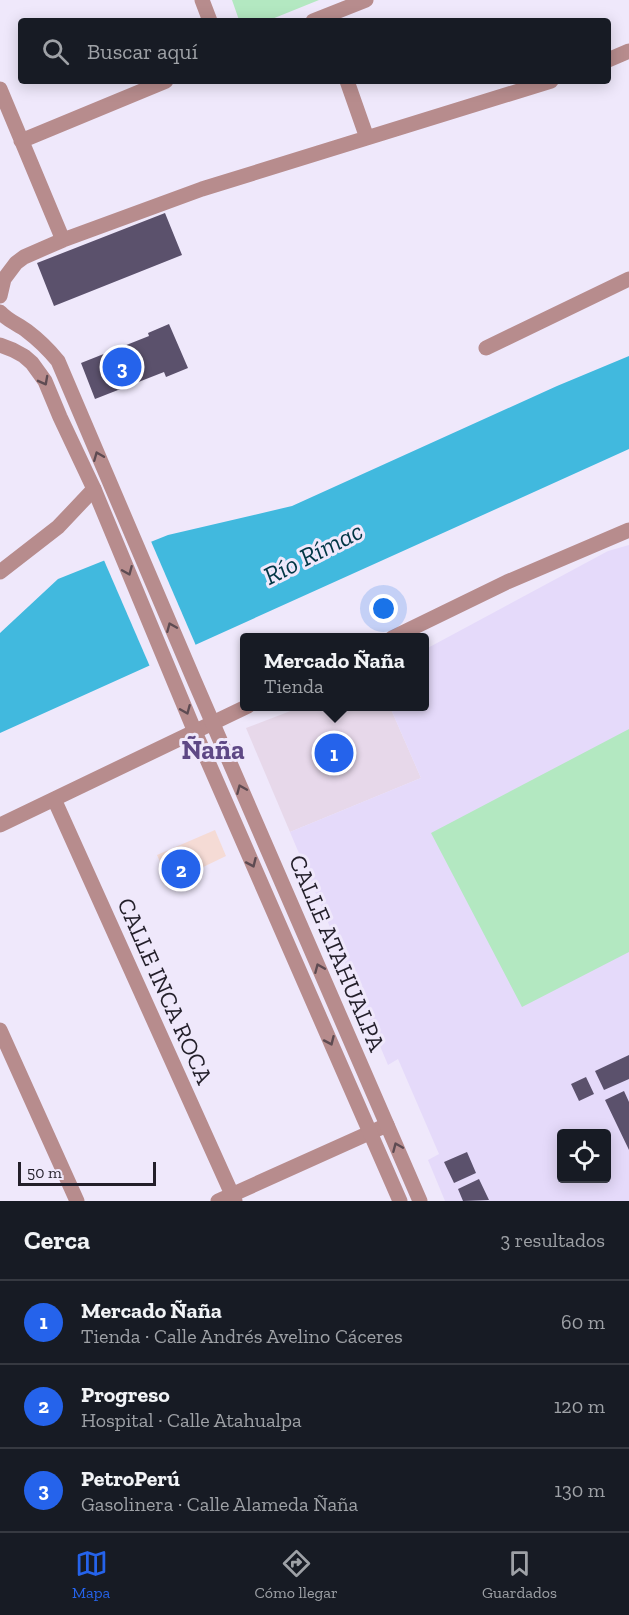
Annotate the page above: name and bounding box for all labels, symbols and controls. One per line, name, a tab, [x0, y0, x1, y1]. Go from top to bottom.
search box	[18, 18, 611, 84]
icon: search	[39, 35, 72, 68]
text: Buscar aquí	[87, 38, 198, 65]
pin: 3	[102, 344, 142, 389]
one-way arrow	[37, 374, 48, 385]
one-way arrow	[93, 452, 105, 463]
water label: Río Rímac	[258, 514, 368, 592]
one-way arrow	[120, 565, 132, 576]
your location	[369, 594, 398, 623]
one-way arrow	[166, 622, 178, 633]
popup	[240, 633, 429, 711]
text: Mercado Ñaña	[264, 647, 405, 674]
text: Tienda	[264, 674, 324, 698]
one-way arrow	[179, 704, 191, 715]
pin: 1	[314, 730, 354, 776]
district label: Ñaña	[181, 734, 245, 766]
one-way arrow	[237, 785, 249, 796]
pin: 2	[162, 846, 201, 892]
street label: CALLE ATAHUALPA	[283, 850, 392, 1056]
one-way arrow	[245, 856, 257, 867]
street label: CALLE INCA ROCA	[111, 893, 220, 1089]
one-way arrow	[314, 964, 326, 975]
one-way arrow	[323, 1035, 335, 1046]
map controls	[557, 1129, 611, 1183]
button: locate	[557, 1129, 611, 1183]
one-way arrow	[392, 1143, 404, 1154]
scale bar	[18, 1159, 156, 1186]
text: 50 m	[27, 1163, 62, 1182]
text: Cerca	[24, 1224, 90, 1256]
text: 3 resultados	[501, 1228, 605, 1252]
text: Mercado Ñaña	[81, 1297, 222, 1324]
text: 1	[39, 1310, 48, 1334]
text: 60 m	[561, 1310, 605, 1334]
text: Tienda · Calle Andrés Avelino Cáceres	[81, 1324, 403, 1348]
text: Progreso	[81, 1381, 170, 1408]
text: 2	[38, 1394, 49, 1418]
text: 120 m	[554, 1394, 605, 1418]
text: Hospital · Calle Atahualpa	[81, 1408, 302, 1432]
text: PetroPerú	[81, 1465, 180, 1492]
text: 3	[38, 1478, 49, 1502]
text: 130 m	[554, 1478, 605, 1502]
text: Gasolinera · Calle Alameda Ñaña	[81, 1492, 358, 1516]
tab: Mapa	[72, 1547, 110, 1602]
tab: Cómo llegar	[254, 1547, 338, 1602]
tab: Guardados	[482, 1547, 557, 1602]

